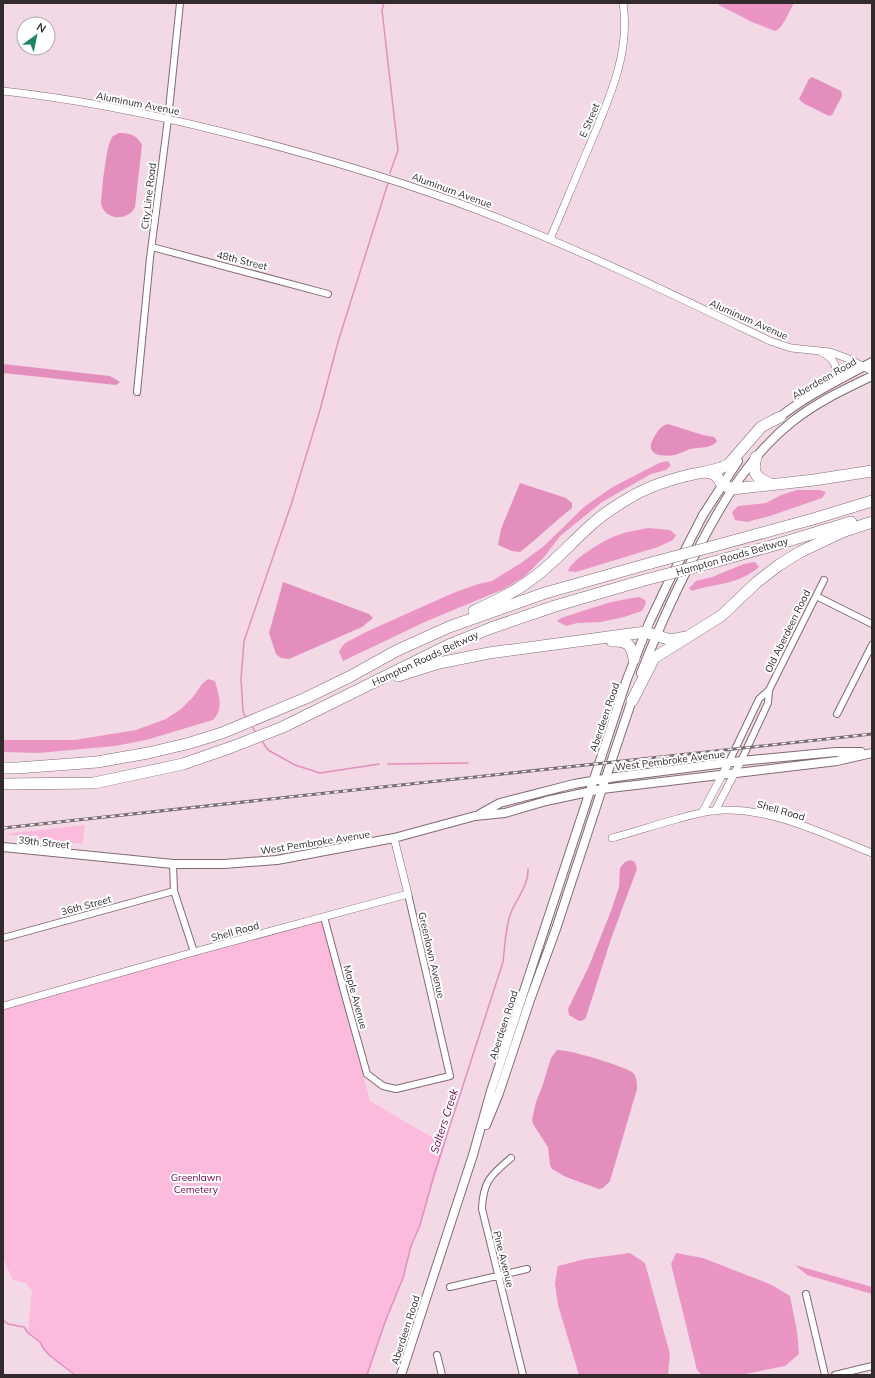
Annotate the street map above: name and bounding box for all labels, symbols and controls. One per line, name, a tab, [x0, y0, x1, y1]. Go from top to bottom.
north arrow	[16, 16, 56, 56]
text: N	[34, 19, 49, 36]
street label: Aluminum Avenue	[95, 89, 181, 118]
street label: E Street	[576, 101, 603, 139]
street label: City Line Road	[138, 162, 159, 230]
street label: Aluminum Avenue	[410, 170, 494, 211]
street label: 48th Street	[215, 248, 269, 273]
street label: Aluminum Avenue	[708, 296, 790, 343]
street label: Aberdeen Road	[790, 355, 859, 402]
street label: Hampton Roads Beltway	[675, 534, 790, 579]
street label: Old Aberdeen Road	[762, 588, 813, 675]
street label: Hampton Roads Beltway	[370, 628, 481, 689]
street label: Aberdeen Road	[587, 681, 622, 753]
street label: West Pembroke Avenue	[614, 747, 726, 774]
street label: Shell Road	[755, 797, 806, 824]
street label: West Pembroke Avenue	[259, 827, 371, 858]
street label: 39th Street	[18, 833, 71, 852]
street label: 36th Street	[60, 892, 113, 918]
street label: Greenlawn Avenue	[415, 911, 448, 999]
street label: Shell Road	[210, 919, 261, 944]
street label: Maple Avenue	[341, 964, 370, 1031]
street label: Aberdeen Road	[486, 989, 521, 1062]
water label: Salters Creek	[427, 1087, 461, 1155]
park label: Greenlawn Cemetery	[171, 1171, 221, 1196]
street label: Pine Avenue	[490, 1230, 517, 1289]
street label: Aberdeen Road	[388, 1294, 423, 1367]

